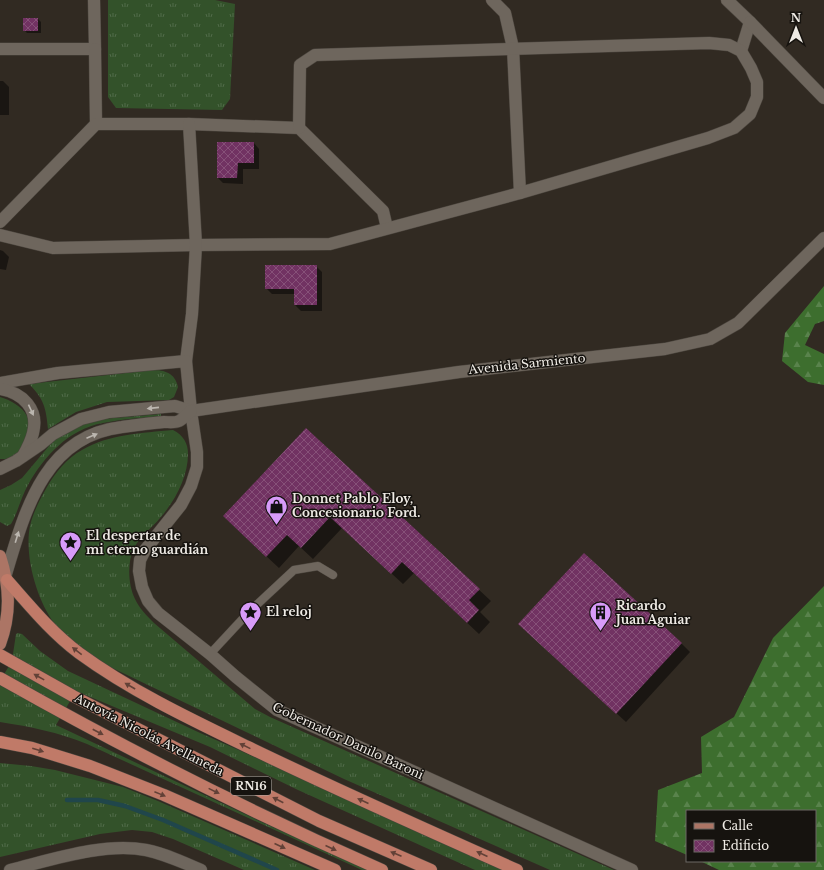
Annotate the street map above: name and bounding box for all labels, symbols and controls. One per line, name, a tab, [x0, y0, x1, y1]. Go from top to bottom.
north arrow	[776, 8, 816, 48]
text: N	[791, 11, 802, 25]
street label: Avenida Sarmiento	[467, 350, 586, 377]
one-way arrow	[27, 404, 34, 416]
one-way arrow	[147, 405, 159, 411]
one-way arrow	[86, 433, 97, 439]
place label: Donnet Pablo Eloy, Concesionario Ford.	[292, 491, 420, 520]
shop icon: Donnet Pablo Eloy, Concesionario Ford.	[264, 493, 290, 526]
place label: El despertar de mi eterno guardián	[86, 528, 208, 557]
one-way arrow	[14, 530, 20, 542]
place icon: El despertar de mi eterno guardián	[57, 530, 83, 563]
place label: Ricardo Juan Aguiar	[613, 598, 690, 627]
place icon: El reloj	[238, 599, 264, 632]
building icon: Ricardo Juan Aguiar	[587, 600, 613, 633]
place label: El reloj	[266, 604, 312, 619]
one-way arrow	[71, 646, 82, 655]
one-way arrow	[33, 674, 45, 681]
one-way arrow	[124, 682, 136, 689]
street label: Autovía Nicolás Avellaneda	[71, 690, 227, 779]
street label: Gobernador Danilo Baroni	[270, 699, 426, 782]
one-way arrow	[92, 728, 104, 735]
one-way arrow	[240, 743, 251, 749]
one-way arrow	[32, 747, 44, 753]
road number: RN16	[231, 777, 271, 795]
one-way arrow	[208, 788, 220, 794]
one-way arrow	[155, 791, 167, 797]
one-way arrow	[272, 797, 283, 803]
one-way arrow	[357, 798, 369, 804]
legend	[686, 810, 816, 862]
text: Calle	[722, 818, 753, 833]
text: Edificio	[722, 838, 769, 853]
one-way arrow	[274, 843, 286, 849]
one-way arrow	[325, 845, 337, 851]
one-way arrow	[389, 851, 401, 857]
one-way arrow	[476, 851, 487, 857]

